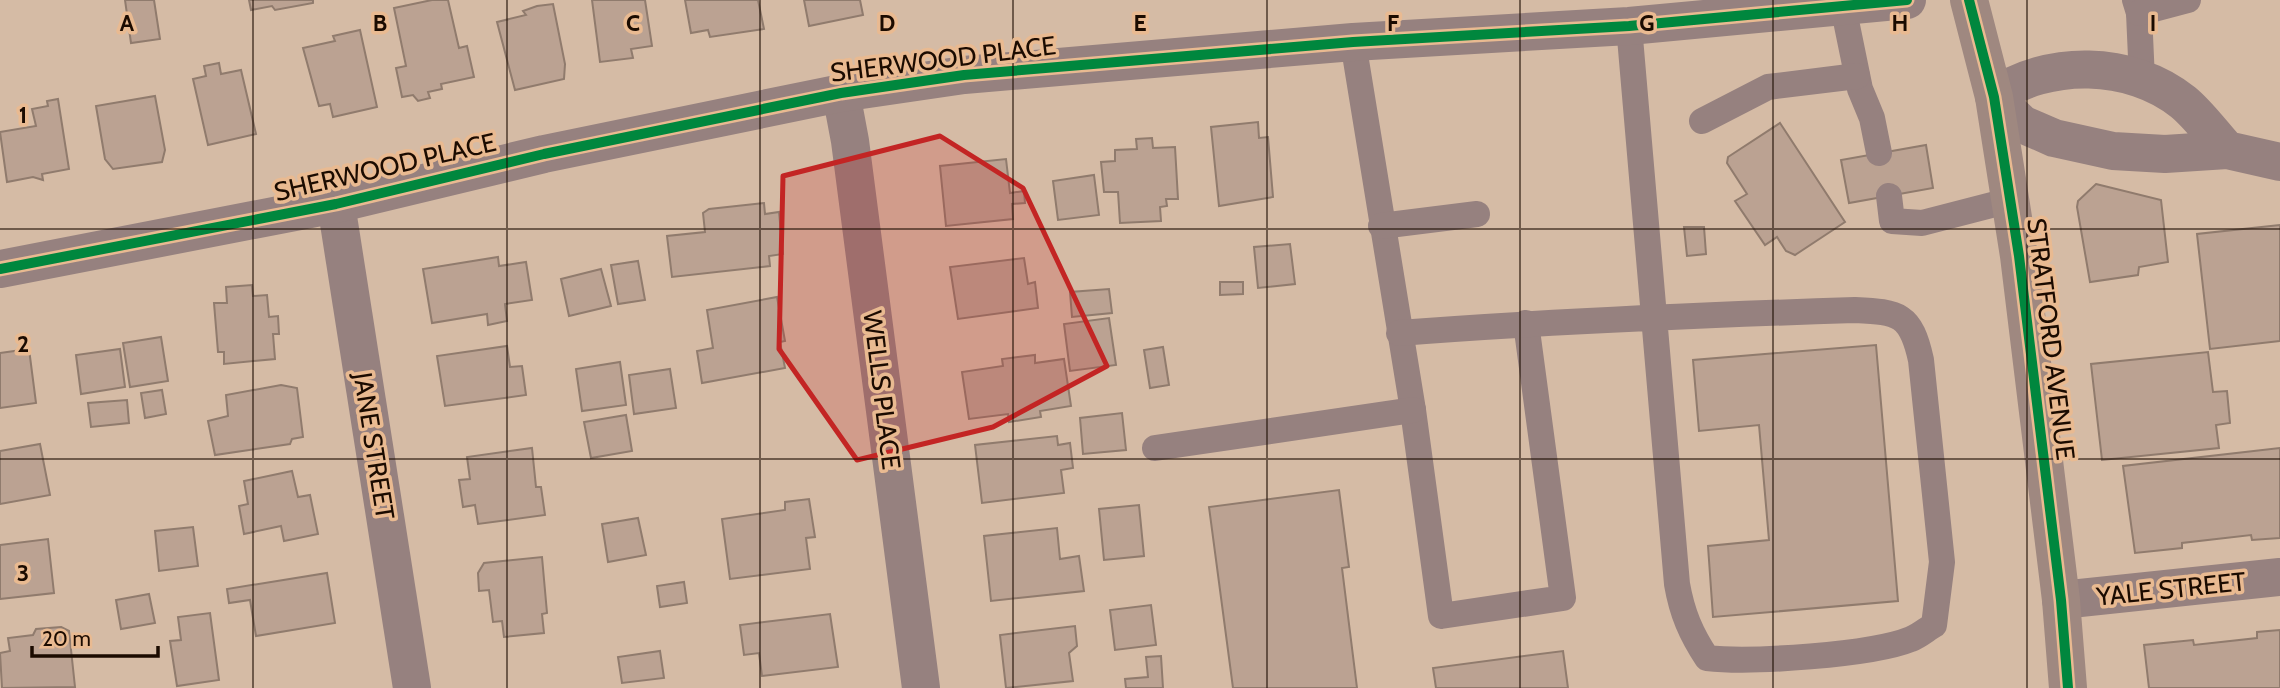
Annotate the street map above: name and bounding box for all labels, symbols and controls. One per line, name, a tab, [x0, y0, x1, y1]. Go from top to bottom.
text: A	[120, 9, 135, 37]
text: B	[373, 9, 387, 37]
text: C	[626, 9, 640, 37]
text: D	[879, 9, 895, 37]
text: E	[1133, 9, 1147, 37]
text: F	[1387, 9, 1399, 37]
text: G	[1639, 9, 1655, 37]
text: H	[1892, 9, 1908, 37]
text: I	[2150, 9, 2156, 37]
street label: SHERWOOD PLACE	[828, 29, 1058, 89]
text: 1	[19, 101, 27, 129]
street label: SHERWOOD PLACE	[271, 126, 499, 208]
street label: STRATFORD AVENUE	[2020, 216, 2082, 462]
street label: WELLS PLACE	[856, 309, 908, 471]
text: 2	[17, 330, 29, 358]
street label: JANE STREET	[346, 369, 401, 522]
text: 3	[17, 559, 29, 587]
street label: YALE STREET	[2094, 565, 2247, 613]
scale bar	[32, 614, 158, 658]
text: 20 m	[42, 626, 91, 651]

